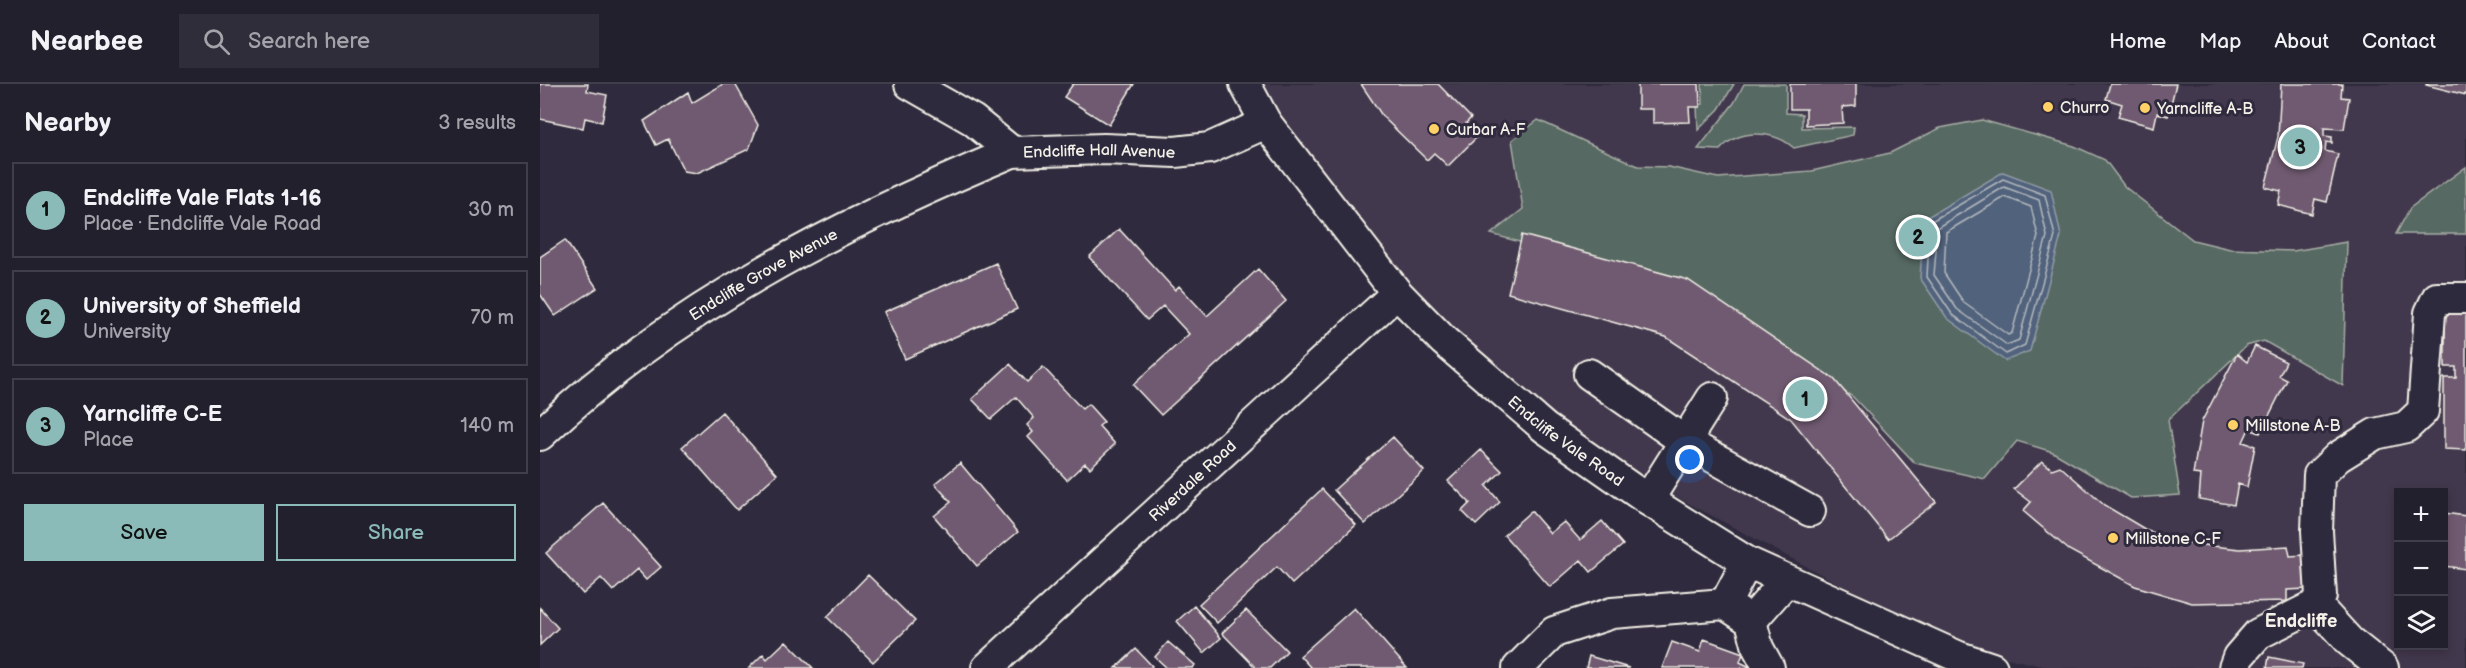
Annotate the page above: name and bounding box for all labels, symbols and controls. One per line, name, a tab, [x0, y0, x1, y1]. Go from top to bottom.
search box	[179, 14, 599, 68]
text: Nearbee	[30, 25, 143, 58]
icon: search	[200, 25, 233, 58]
text: Search here	[248, 28, 370, 55]
text: Home	[2109, 29, 2166, 54]
text: Map	[2199, 29, 2241, 54]
text: About	[2274, 29, 2329, 54]
text: Contact	[2362, 29, 2436, 54]
place label: Churro	[2060, 99, 2109, 118]
marker: Churro	[2041, 100, 2055, 114]
place label: Yarncliffe A-B	[2156, 100, 2253, 119]
marker: Yarncliffe A-B	[2138, 101, 2152, 115]
text: Nearby	[24, 108, 111, 139]
text: 3 results	[438, 111, 516, 135]
place label: Curbar A-F	[1446, 121, 1526, 140]
marker: Curbar A-F	[1427, 122, 1441, 136]
pin: 3	[2280, 124, 2320, 170]
street label: Endcliffe Hall Avenue	[1022, 141, 1176, 163]
text: Endcliffe Vale Flats 1-16	[83, 185, 321, 212]
text: 1	[41, 198, 50, 222]
text: 30 m	[468, 198, 514, 222]
text: Place · Endcliffe Vale Road	[83, 212, 321, 236]
pin: 2	[1898, 214, 1938, 260]
street label: Endcliffe Grove Avenue	[686, 225, 842, 325]
text: University of Sheffield	[83, 293, 301, 320]
text: 2	[40, 306, 51, 330]
text: 70 m	[470, 306, 514, 330]
text: University	[83, 320, 171, 344]
pin: 1	[1786, 376, 1824, 422]
street label: Endcliffe Vale Road	[1504, 392, 1627, 491]
text: Yarncliffe C-E	[83, 401, 222, 428]
text: 3	[40, 414, 51, 438]
text: 140 m	[460, 414, 514, 438]
place label: Millstone A-B	[2245, 417, 2341, 436]
marker: Millstone A-B	[2226, 418, 2240, 432]
text: Place	[83, 428, 134, 452]
street label: Riverdale Road	[1146, 437, 1241, 526]
your location	[1675, 445, 1704, 474]
map controls	[2394, 488, 2448, 650]
button: +	[2394, 488, 2448, 542]
button: Save	[24, 504, 264, 561]
button: Share	[276, 504, 516, 561]
place label: Millstone C-F	[2125, 530, 2221, 549]
marker: Millstone C-F	[2106, 531, 2120, 545]
button: −	[2394, 542, 2448, 596]
button: layers	[2394, 596, 2448, 650]
district label: Endcliffe	[2265, 611, 2337, 632]

